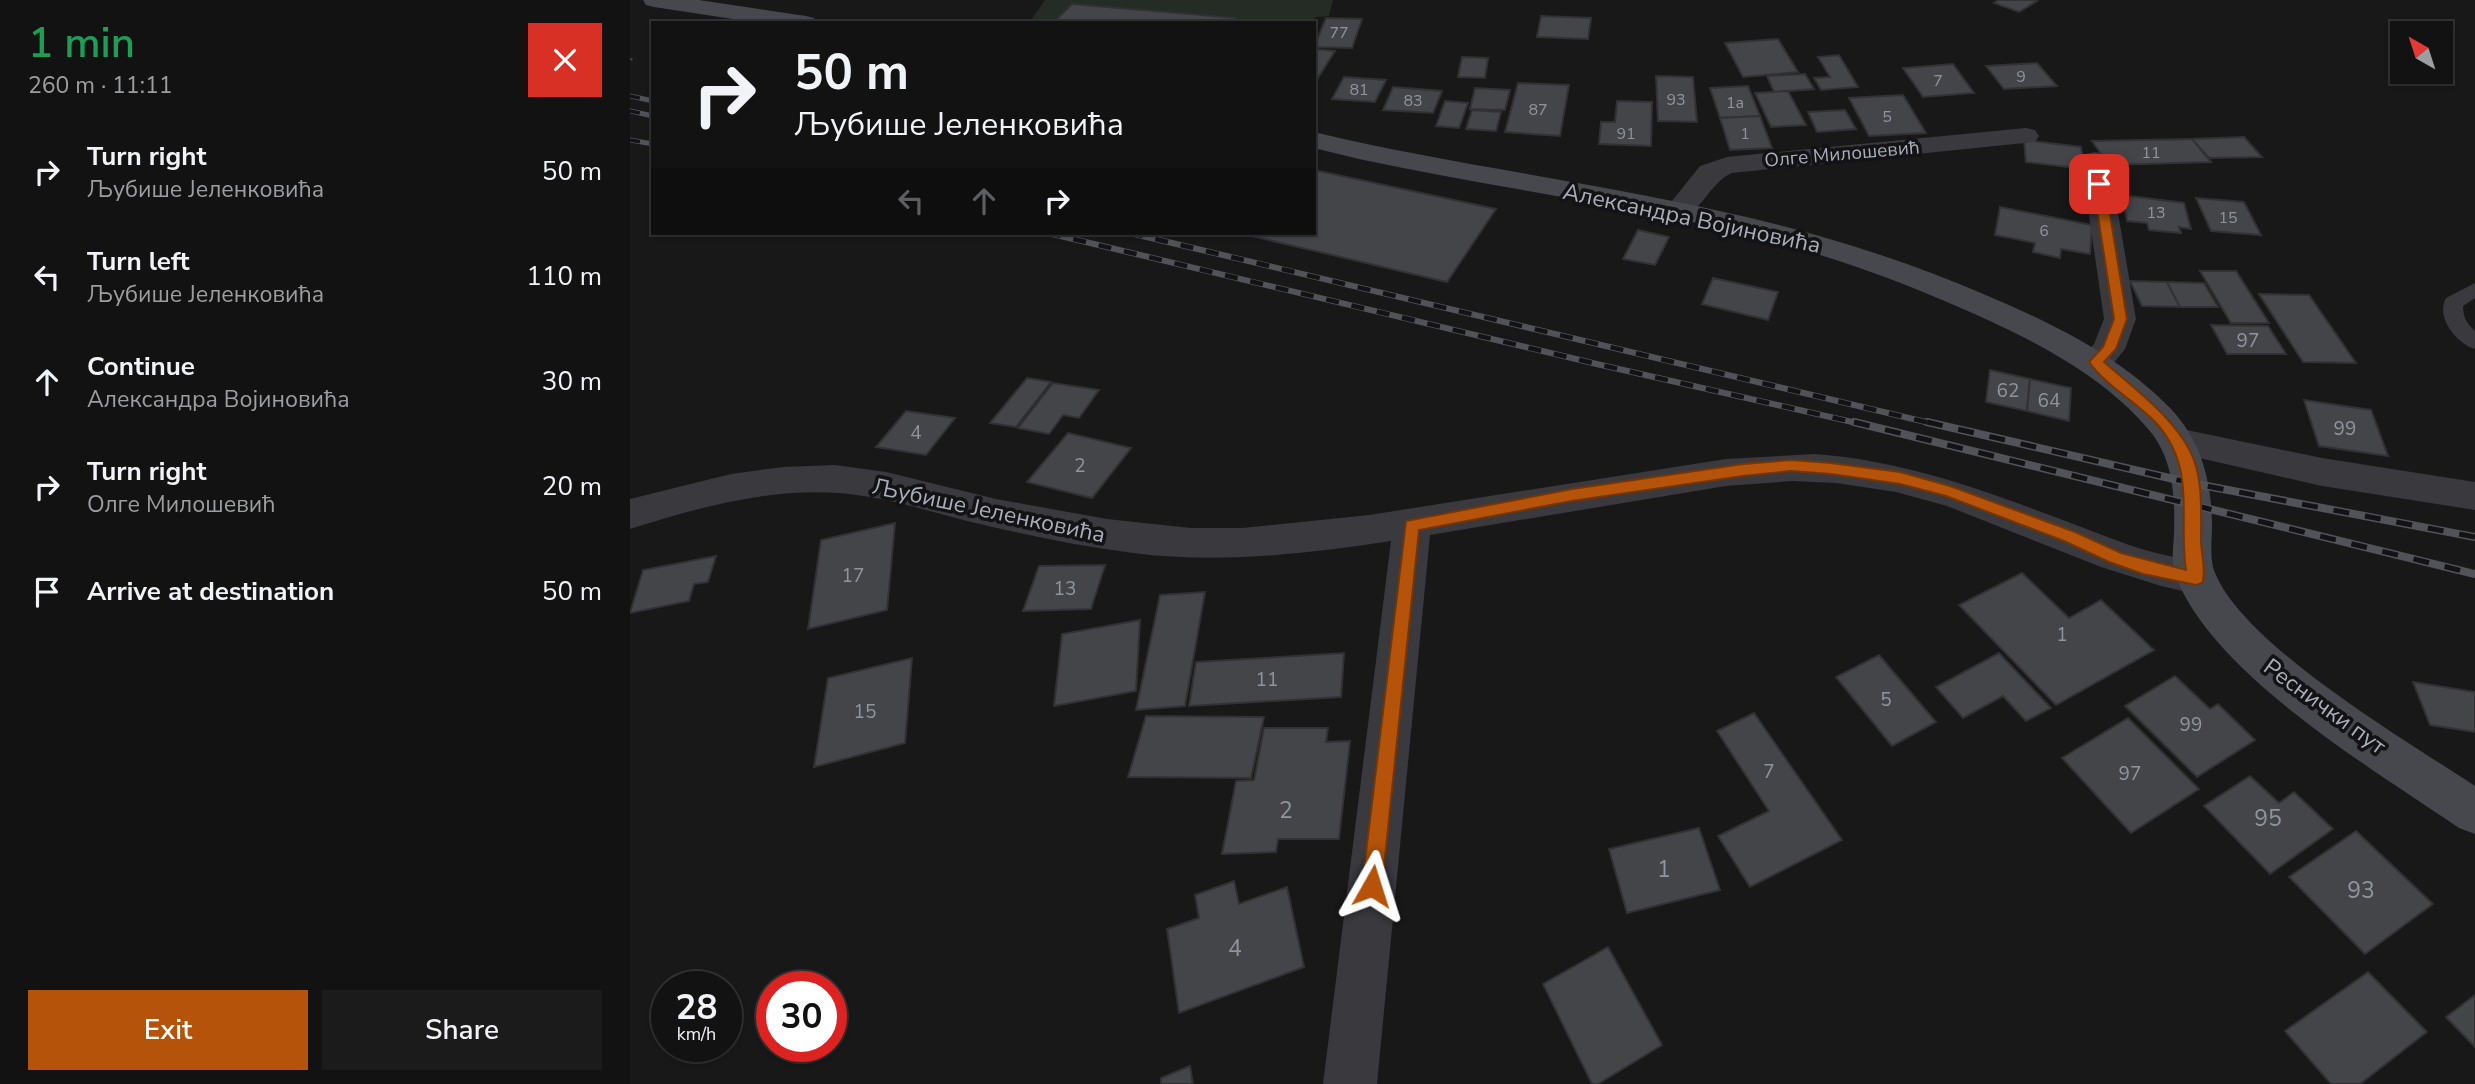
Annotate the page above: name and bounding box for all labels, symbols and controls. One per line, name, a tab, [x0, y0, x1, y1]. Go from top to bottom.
text: 1 min	[28, 15, 135, 72]
north arrow	[2390, 21, 2454, 84]
map controls	[2390, 21, 2453, 84]
house number: 77	[1329, 22, 1349, 44]
button: close	[528, 23, 602, 97]
text: 50 m	[794, 39, 909, 106]
icon: right	[679, 49, 770, 140]
house number: 9	[2016, 66, 2026, 88]
text: 260 m · 11:11	[28, 70, 173, 101]
house number: 7	[1933, 70, 1943, 92]
house number: 81	[1349, 79, 1369, 101]
house number: 93	[1666, 89, 1686, 111]
house number: 83	[1403, 90, 1423, 112]
house number: 1a	[1726, 92, 1744, 114]
house number: 87	[1528, 99, 1548, 121]
text: Љубише Јеленковића	[794, 103, 1124, 146]
house number: 5	[1882, 106, 1892, 128]
house number: 91	[1616, 123, 1636, 145]
house number: 1	[1740, 123, 1750, 145]
street label: Олге Милошевић	[1763, 134, 1921, 174]
text: Turn right	[87, 139, 206, 174]
house number: 11	[2141, 142, 2161, 164]
icon: right	[28, 153, 66, 191]
text: 50 m	[542, 154, 602, 189]
pin	[2069, 154, 2129, 214]
icon: arrive	[2080, 165, 2118, 203]
text: Љубише Јеленковића	[87, 174, 324, 205]
street label: Александра Војиновића	[1560, 176, 1824, 261]
icon: left	[892, 182, 930, 220]
icon: ahead	[965, 182, 1003, 220]
icon: right	[1038, 182, 1076, 220]
house number: 13	[2146, 202, 2166, 224]
house number: 15	[2218, 207, 2238, 229]
house number: 6	[2039, 220, 2049, 242]
text: Turn left	[87, 244, 190, 279]
icon: left	[28, 258, 66, 296]
text: 110 m	[526, 259, 602, 294]
text: Љубише Јеленковића	[87, 279, 324, 310]
house number: 97	[2237, 328, 2259, 354]
text: Continue	[87, 349, 195, 384]
icon: ahead	[28, 363, 66, 401]
text: 30 m	[542, 364, 602, 399]
house number: 62	[1997, 378, 2019, 404]
text: Александра Војиновића	[87, 384, 350, 415]
house number: 64	[2038, 388, 2060, 414]
house number: 99	[2334, 416, 2356, 442]
house number: 4	[910, 420, 922, 446]
house number: 2	[1074, 453, 1086, 479]
text: Turn right	[87, 454, 206, 489]
icon: right	[28, 468, 66, 506]
text: 20 m	[542, 469, 602, 504]
street label: Љубише Јеленковића	[870, 471, 1108, 550]
text: Олге Милошевић	[87, 489, 275, 520]
house number: 17	[842, 563, 864, 589]
icon: arrive	[28, 573, 66, 611]
text: Arrive at destination	[87, 574, 334, 609]
text: 50 m	[542, 574, 602, 609]
house number: 13	[1054, 576, 1076, 602]
house number: 1	[2056, 622, 2068, 648]
street label: Реснички пут	[2257, 651, 2393, 762]
house number: 11	[1256, 667, 1278, 693]
house number: 5	[1880, 687, 1892, 713]
house number: 15	[854, 699, 876, 725]
house number: 99	[2180, 712, 2202, 738]
house number: 7	[1763, 759, 1775, 785]
house number: 97	[2119, 761, 2141, 787]
house number: 2	[1279, 795, 1293, 826]
house number: 95	[2254, 803, 2282, 834]
position arrow	[1335, 849, 1409, 923]
house number: 1	[1657, 854, 1671, 885]
house number: 93	[2347, 875, 2375, 906]
house number: 4	[1228, 933, 1242, 964]
speed limit sign: 30	[756, 971, 847, 1062]
text: 28	[675, 984, 718, 1031]
button: Exit	[28, 990, 308, 1070]
button: Share	[322, 990, 602, 1070]
text: km/h	[677, 1022, 716, 1046]

